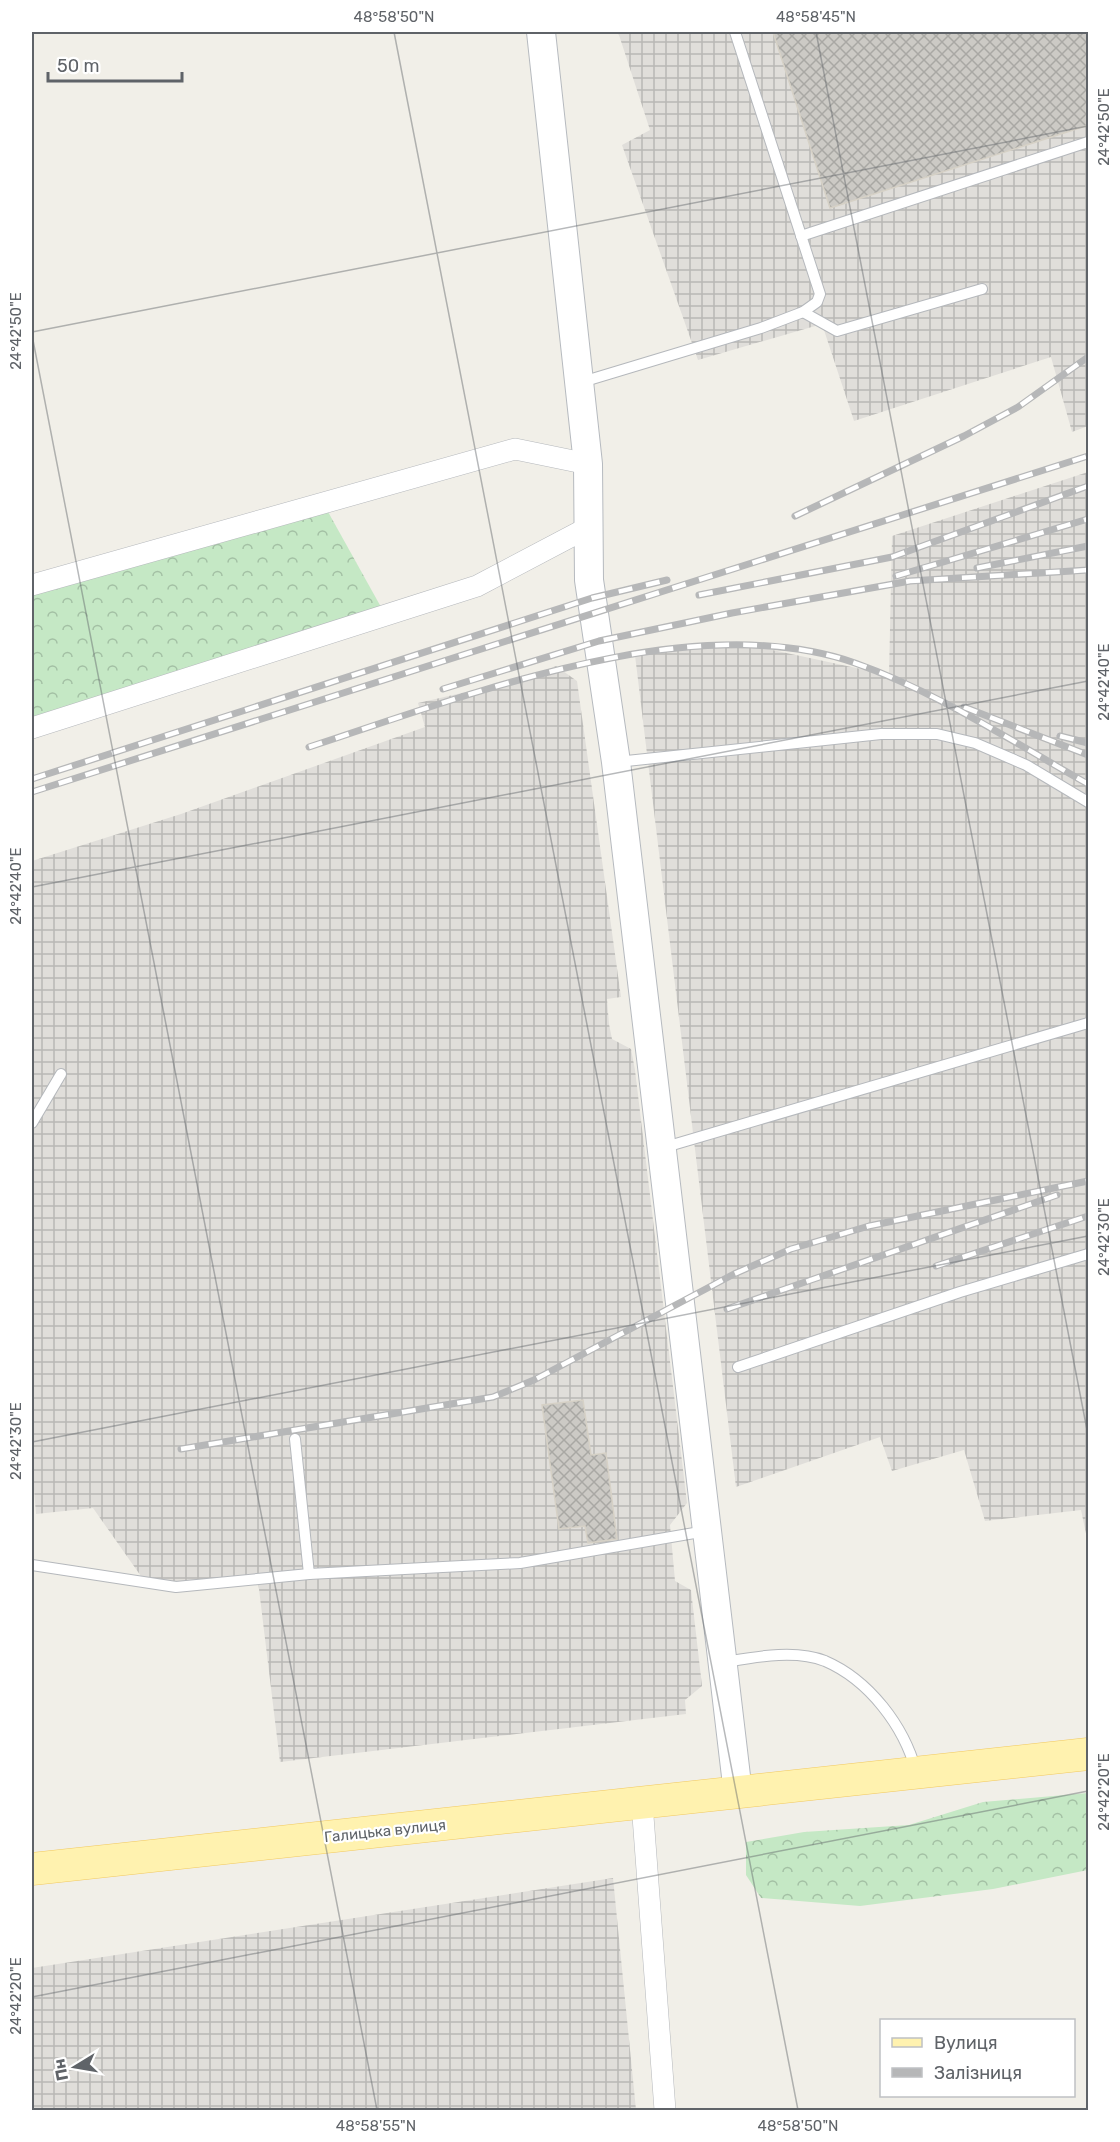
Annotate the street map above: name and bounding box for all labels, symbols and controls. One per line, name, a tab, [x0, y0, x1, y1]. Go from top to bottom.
text: 48°58'50"N	[354, 8, 434, 26]
text: 48°58'45"N	[776, 8, 856, 26]
scale bar	[48, 45, 182, 83]
text: 50 m	[57, 55, 100, 77]
text: 24°42'50"E	[1095, 88, 1113, 166]
text: 24°42'50"E	[7, 292, 25, 370]
text: 24°42'40"E	[1095, 643, 1113, 721]
text: 24°42'40"E	[7, 847, 25, 925]
text: 24°42'30"E	[1095, 1198, 1113, 1276]
text: 24°42'30"E	[7, 1402, 25, 1480]
text: 24°42'20"E	[1095, 1753, 1113, 1831]
street label: Галицька вулиця	[323, 1816, 447, 1846]
text: 24°42'20"E	[7, 1957, 25, 2035]
legend	[880, 2019, 1075, 2097]
text: Вулиця	[934, 2032, 998, 2054]
north arrow	[45, 2037, 105, 2097]
text: Пн	[49, 2057, 72, 2082]
text: Залізниця	[934, 2062, 1022, 2084]
text: 48°58'55"N	[336, 2117, 416, 2135]
text: 48°58'50"N	[758, 2117, 838, 2135]

